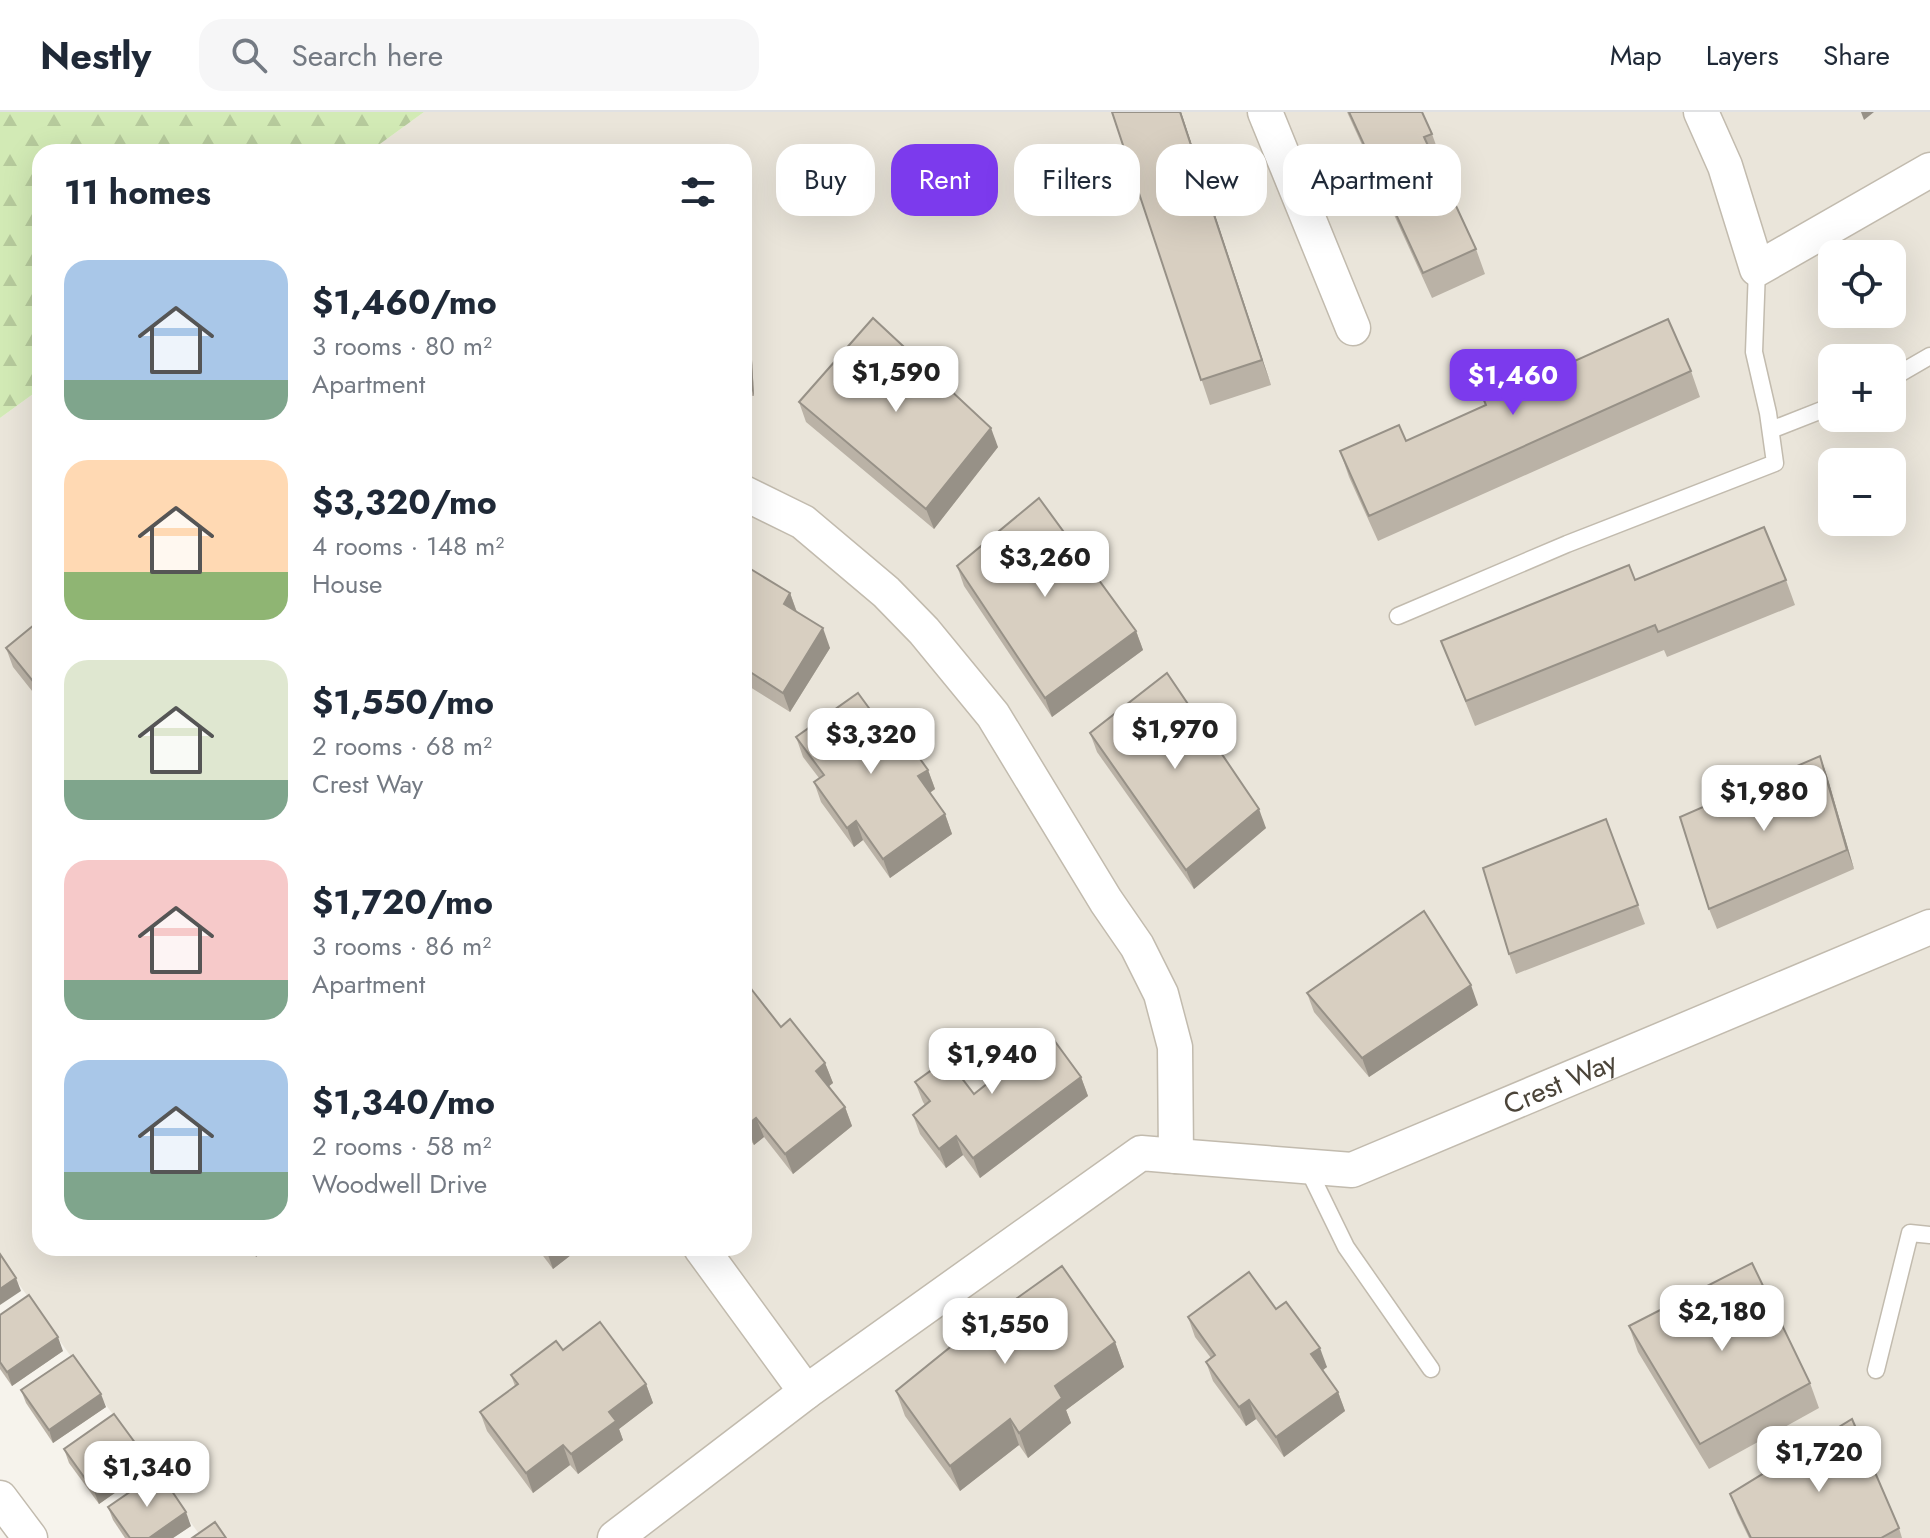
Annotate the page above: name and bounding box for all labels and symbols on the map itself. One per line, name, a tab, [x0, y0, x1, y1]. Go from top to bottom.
pin: $1,590	[831, 346, 961, 414]
pin: $1,460	[1448, 349, 1578, 417]
pin: $3,260	[980, 531, 1110, 599]
pin: $1,970	[1110, 703, 1240, 771]
pin: $3,320	[806, 708, 936, 776]
pin: $1,980	[1699, 765, 1829, 833]
pin: $1,940	[927, 1028, 1057, 1096]
street label: Crest Way	[1497, 1041, 1624, 1125]
pin: $2,180	[1657, 1285, 1787, 1353]
pin: $1,550	[940, 1298, 1070, 1366]
pin: $1,720	[1754, 1426, 1884, 1494]
pin: $1,340	[82, 1441, 212, 1509]

